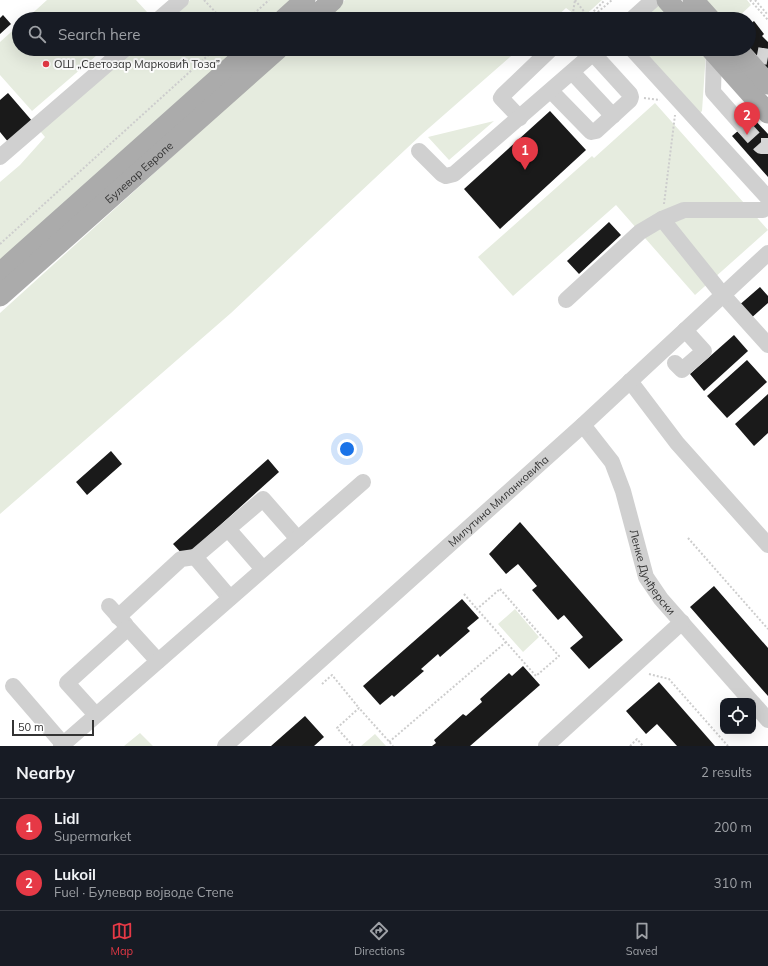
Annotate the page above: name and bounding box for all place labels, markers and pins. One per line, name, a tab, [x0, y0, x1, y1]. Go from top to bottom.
place label: ОШ „Светозар Марковић Тоза”	[54, 57, 220, 71]
marker: ОШ „Светозар Марковић Тоза”	[41, 59, 51, 69]
pin: 2	[734, 102, 760, 135]
pin: 1	[512, 137, 538, 170]

